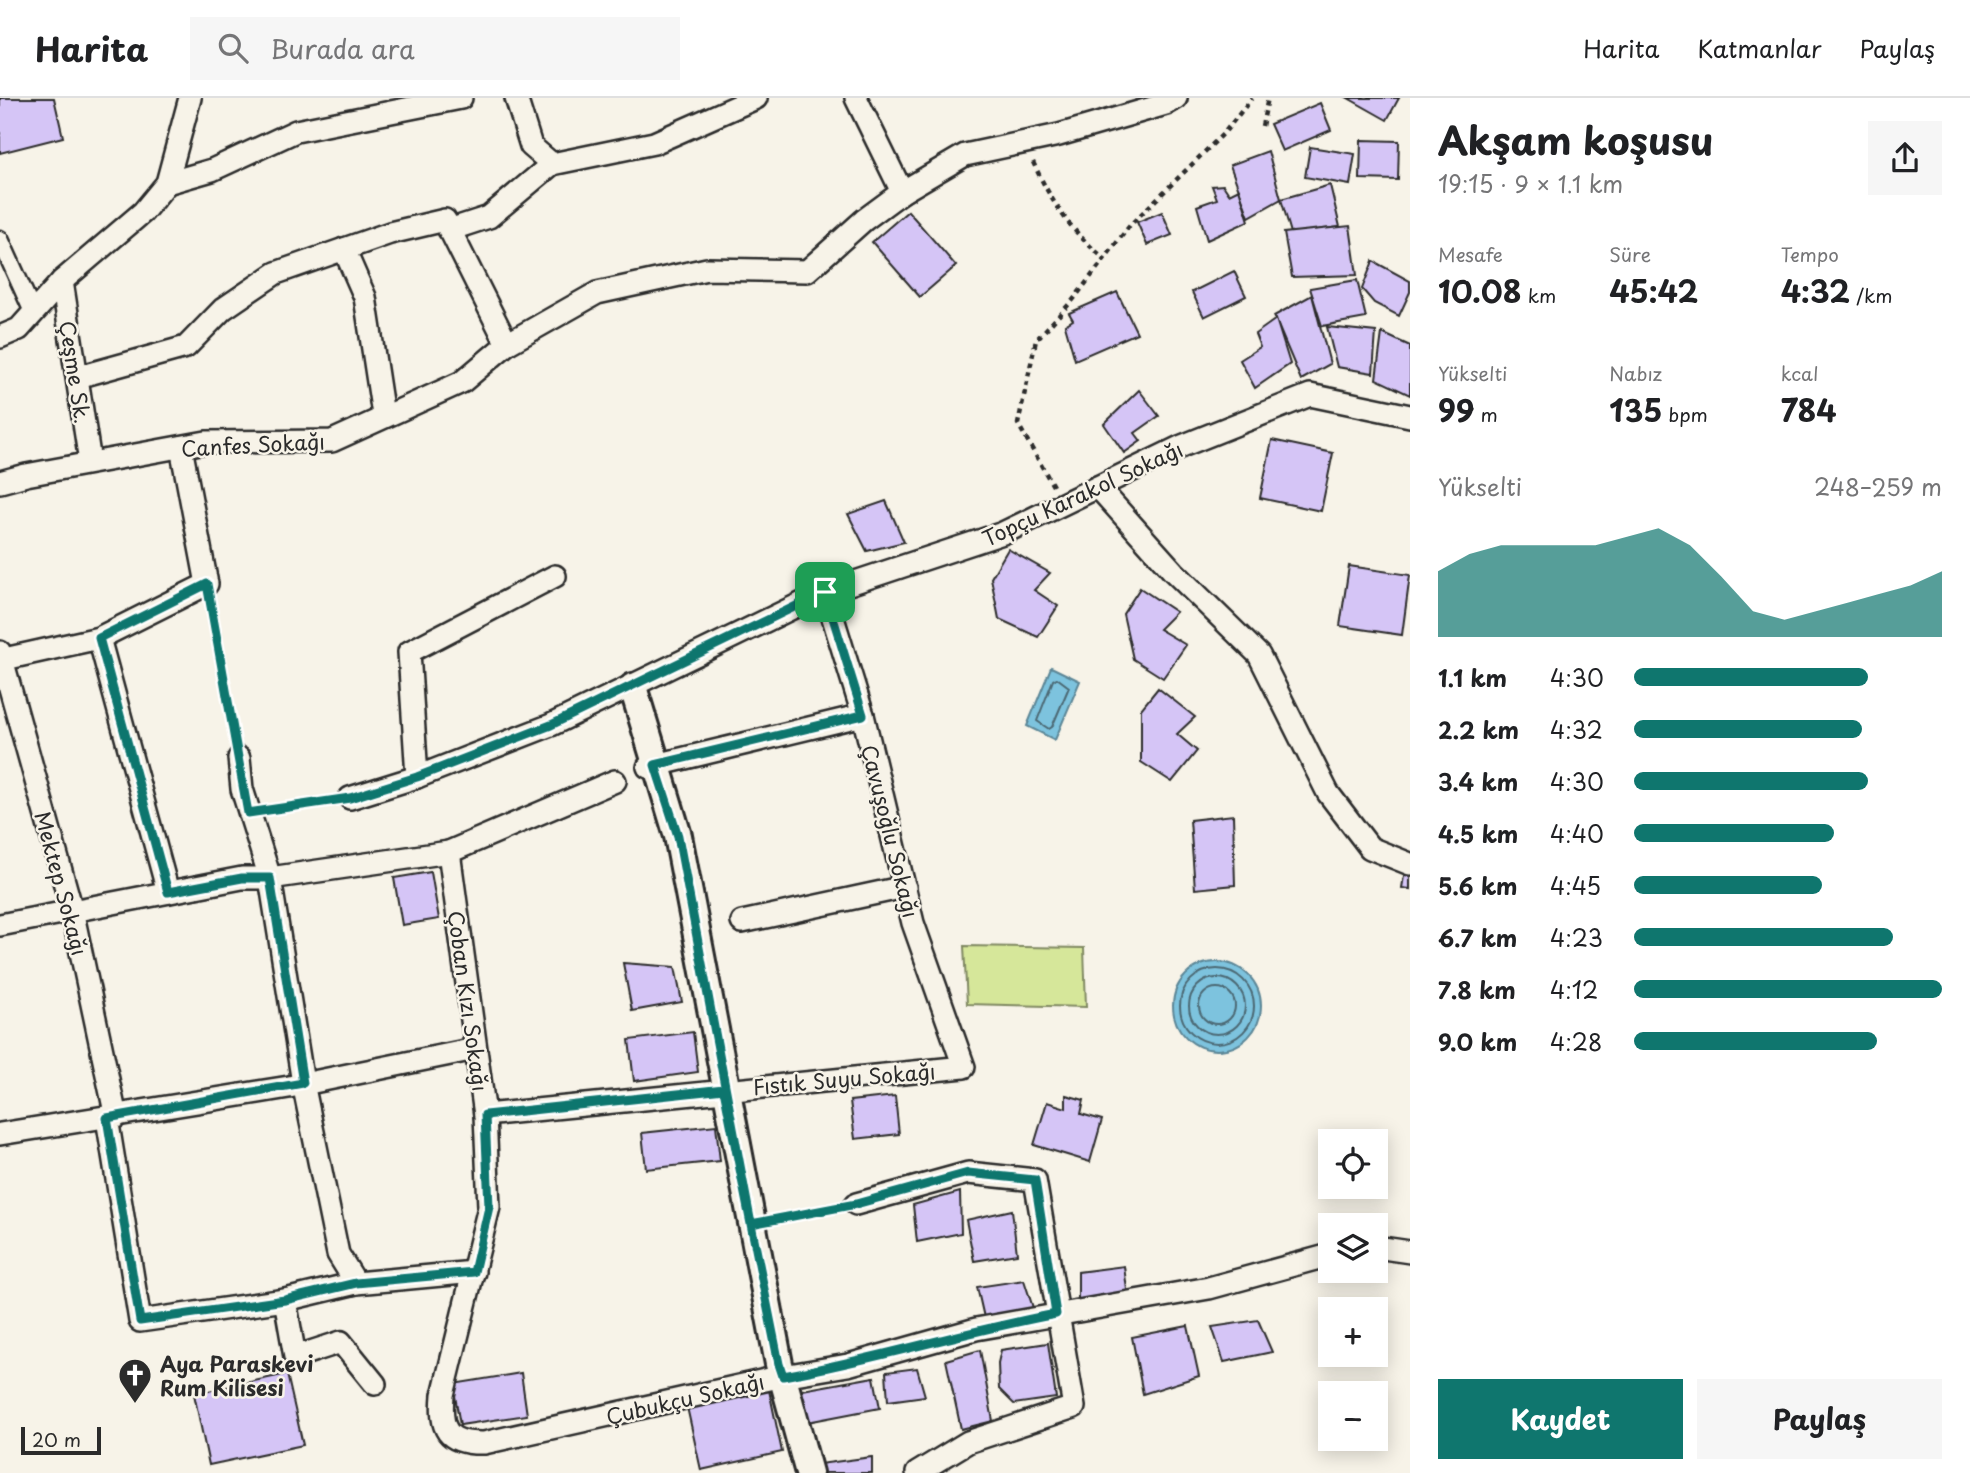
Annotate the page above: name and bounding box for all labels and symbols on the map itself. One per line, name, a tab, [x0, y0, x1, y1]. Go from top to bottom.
street label: Çeşme Sk.	[52, 318, 100, 426]
street label: Canfes Sokağı	[180, 424, 326, 464]
street label: Topçu Karakol Sokağı	[976, 432, 1188, 554]
pin	[795, 562, 855, 622]
street label: Çavuşoğlu Sokağı	[854, 741, 928, 921]
street label: Mektep Sokağı	[27, 807, 97, 959]
street label: Çoban Kızı Sokağı	[440, 909, 498, 1093]
street label: Fıstık Suyu Sokağı	[751, 1054, 937, 1102]
place label: Aya Paraskevi Rum Kilisesi	[160, 1347, 313, 1403]
church icon: Aya Paraskevi Rum Kilisesi	[116, 1356, 154, 1405]
street label: Çubukçu Sokağı	[603, 1364, 767, 1432]
scale bar	[21, 1424, 102, 1456]

